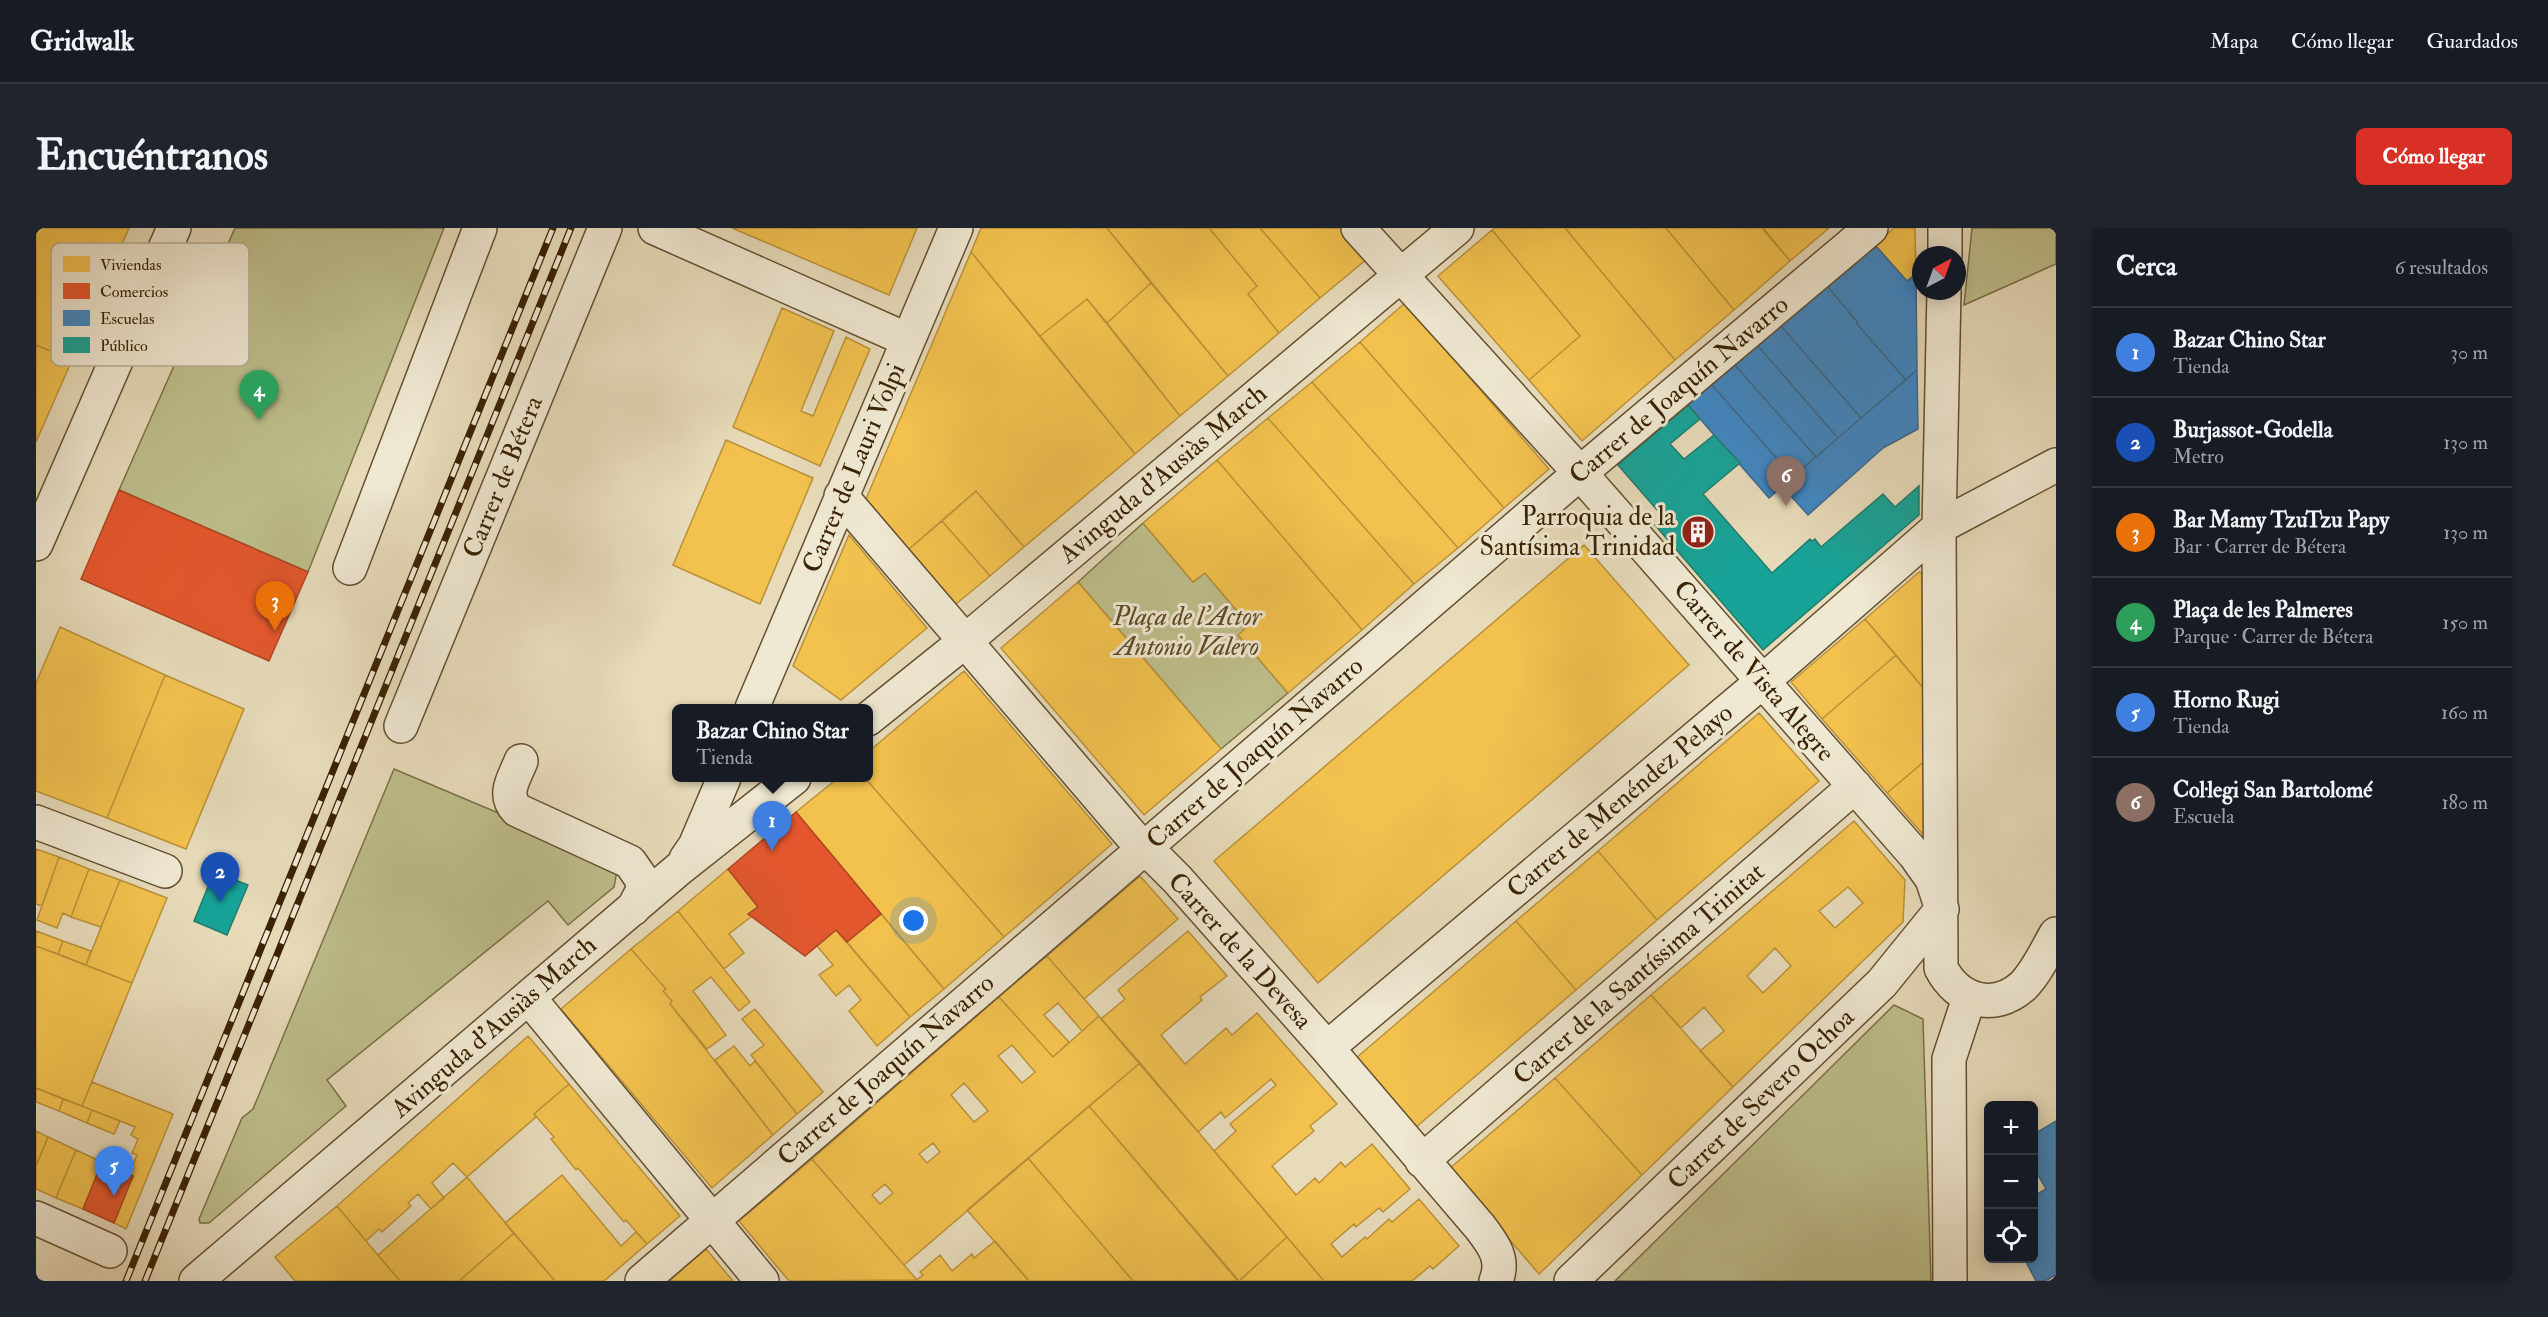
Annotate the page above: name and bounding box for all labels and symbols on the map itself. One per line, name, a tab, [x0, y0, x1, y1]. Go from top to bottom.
legend	[51, 243, 249, 366]
north arrow	[1912, 246, 1966, 300]
text: Viviendas	[100, 255, 161, 275]
text: Comercios	[100, 282, 168, 302]
street label: Carrer de Joaquín Navarro	[1563, 289, 1795, 491]
text: Escuelas	[100, 309, 155, 329]
text: Público	[100, 336, 148, 356]
street label: Carrer de Lauri Volpi	[795, 358, 914, 578]
pin: 4	[240, 370, 278, 420]
street label: Avinguda d'Ausiàs March	[1052, 377, 1274, 571]
street label: Carrer de Bétera	[456, 391, 550, 563]
pin: 6	[1766, 456, 1806, 506]
place label: Parroquia de la Santísima Trinidad	[1480, 501, 1675, 563]
building icon: Parroquia de la Santísima Trinidad	[1680, 514, 1716, 550]
street label: Carrer de Vista Alegre	[1666, 574, 1842, 768]
pin: 3	[256, 582, 294, 631]
park label: Plaça de l'Actor Antonio Valero	[1112, 601, 1263, 663]
street label: Carrer de Joaquín Navarro	[1140, 650, 1370, 856]
street label: Carrer de Menéndez Pelayo	[1500, 697, 1740, 905]
pin: 1	[752, 802, 792, 851]
pin: 2	[200, 852, 240, 902]
street label: Carrer de la Santíssima Trinitat	[1507, 856, 1771, 1092]
street label: Carrer de la Devesa	[1161, 866, 1319, 1036]
your location	[899, 906, 928, 935]
street label: Avinguda d'Ausiàs March	[384, 929, 603, 1126]
street label: Carrer de Joaquín Navarro	[771, 967, 1001, 1173]
street label: Carrer de Severo Ochoa	[1661, 1001, 1861, 1196]
pin: 5	[94, 1146, 134, 1196]

